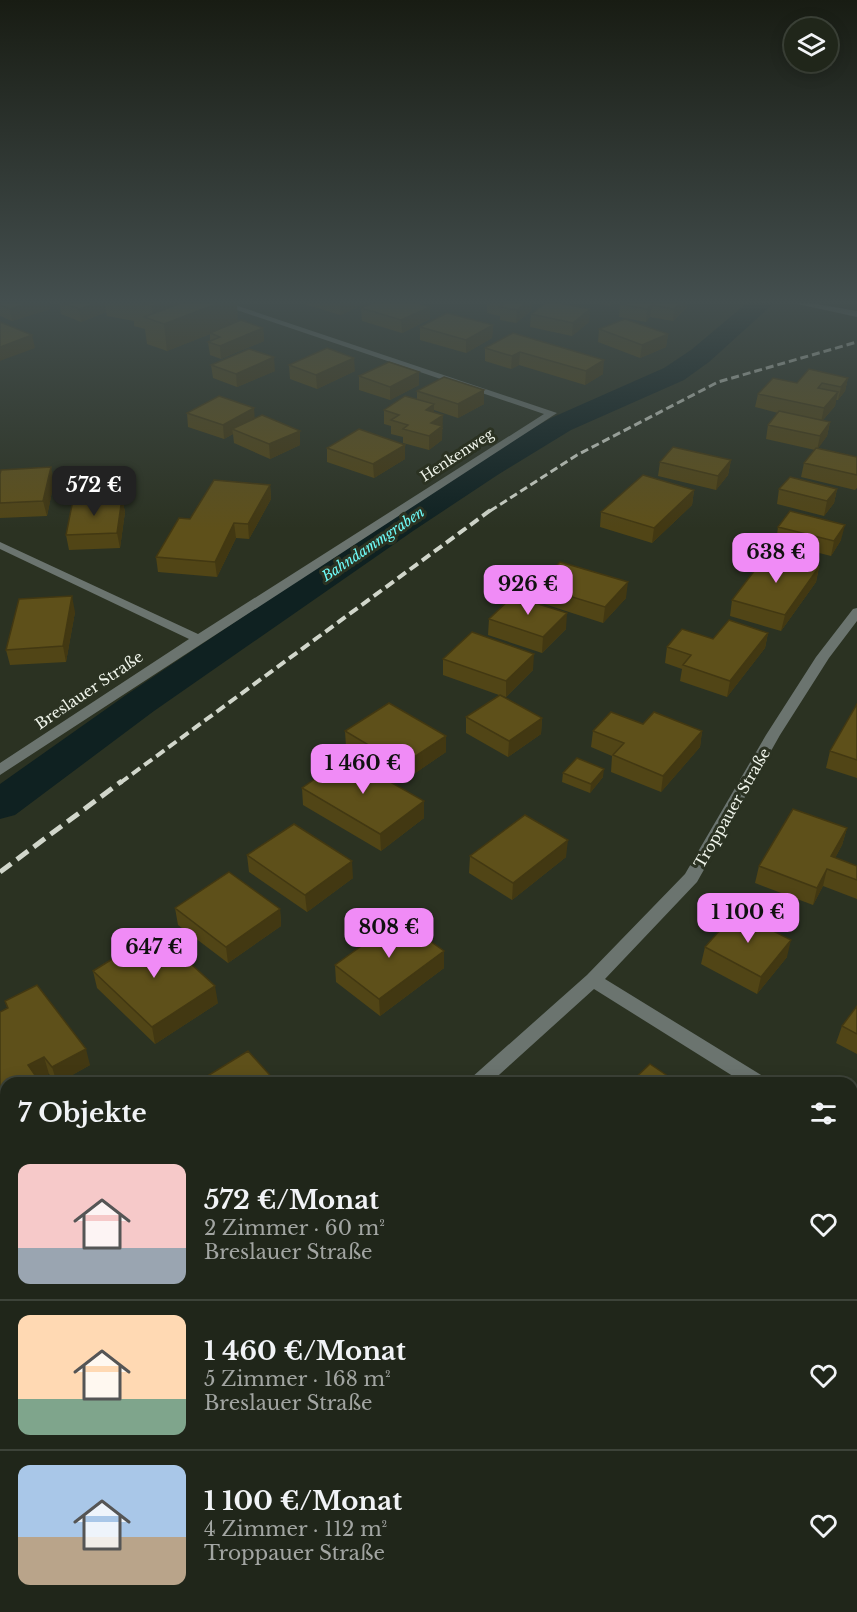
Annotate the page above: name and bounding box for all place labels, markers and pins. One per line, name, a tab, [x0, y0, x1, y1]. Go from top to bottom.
pin: 572 €	[52, 466, 136, 517]
pin: 638 €	[734, 533, 818, 584]
pin: 926 €	[486, 565, 570, 616]
pin: 1 460 €	[308, 744, 418, 795]
pin: 1 100 €	[693, 893, 803, 944]
pin: 808 €	[347, 908, 431, 959]
pin: 647 €	[112, 928, 196, 979]

